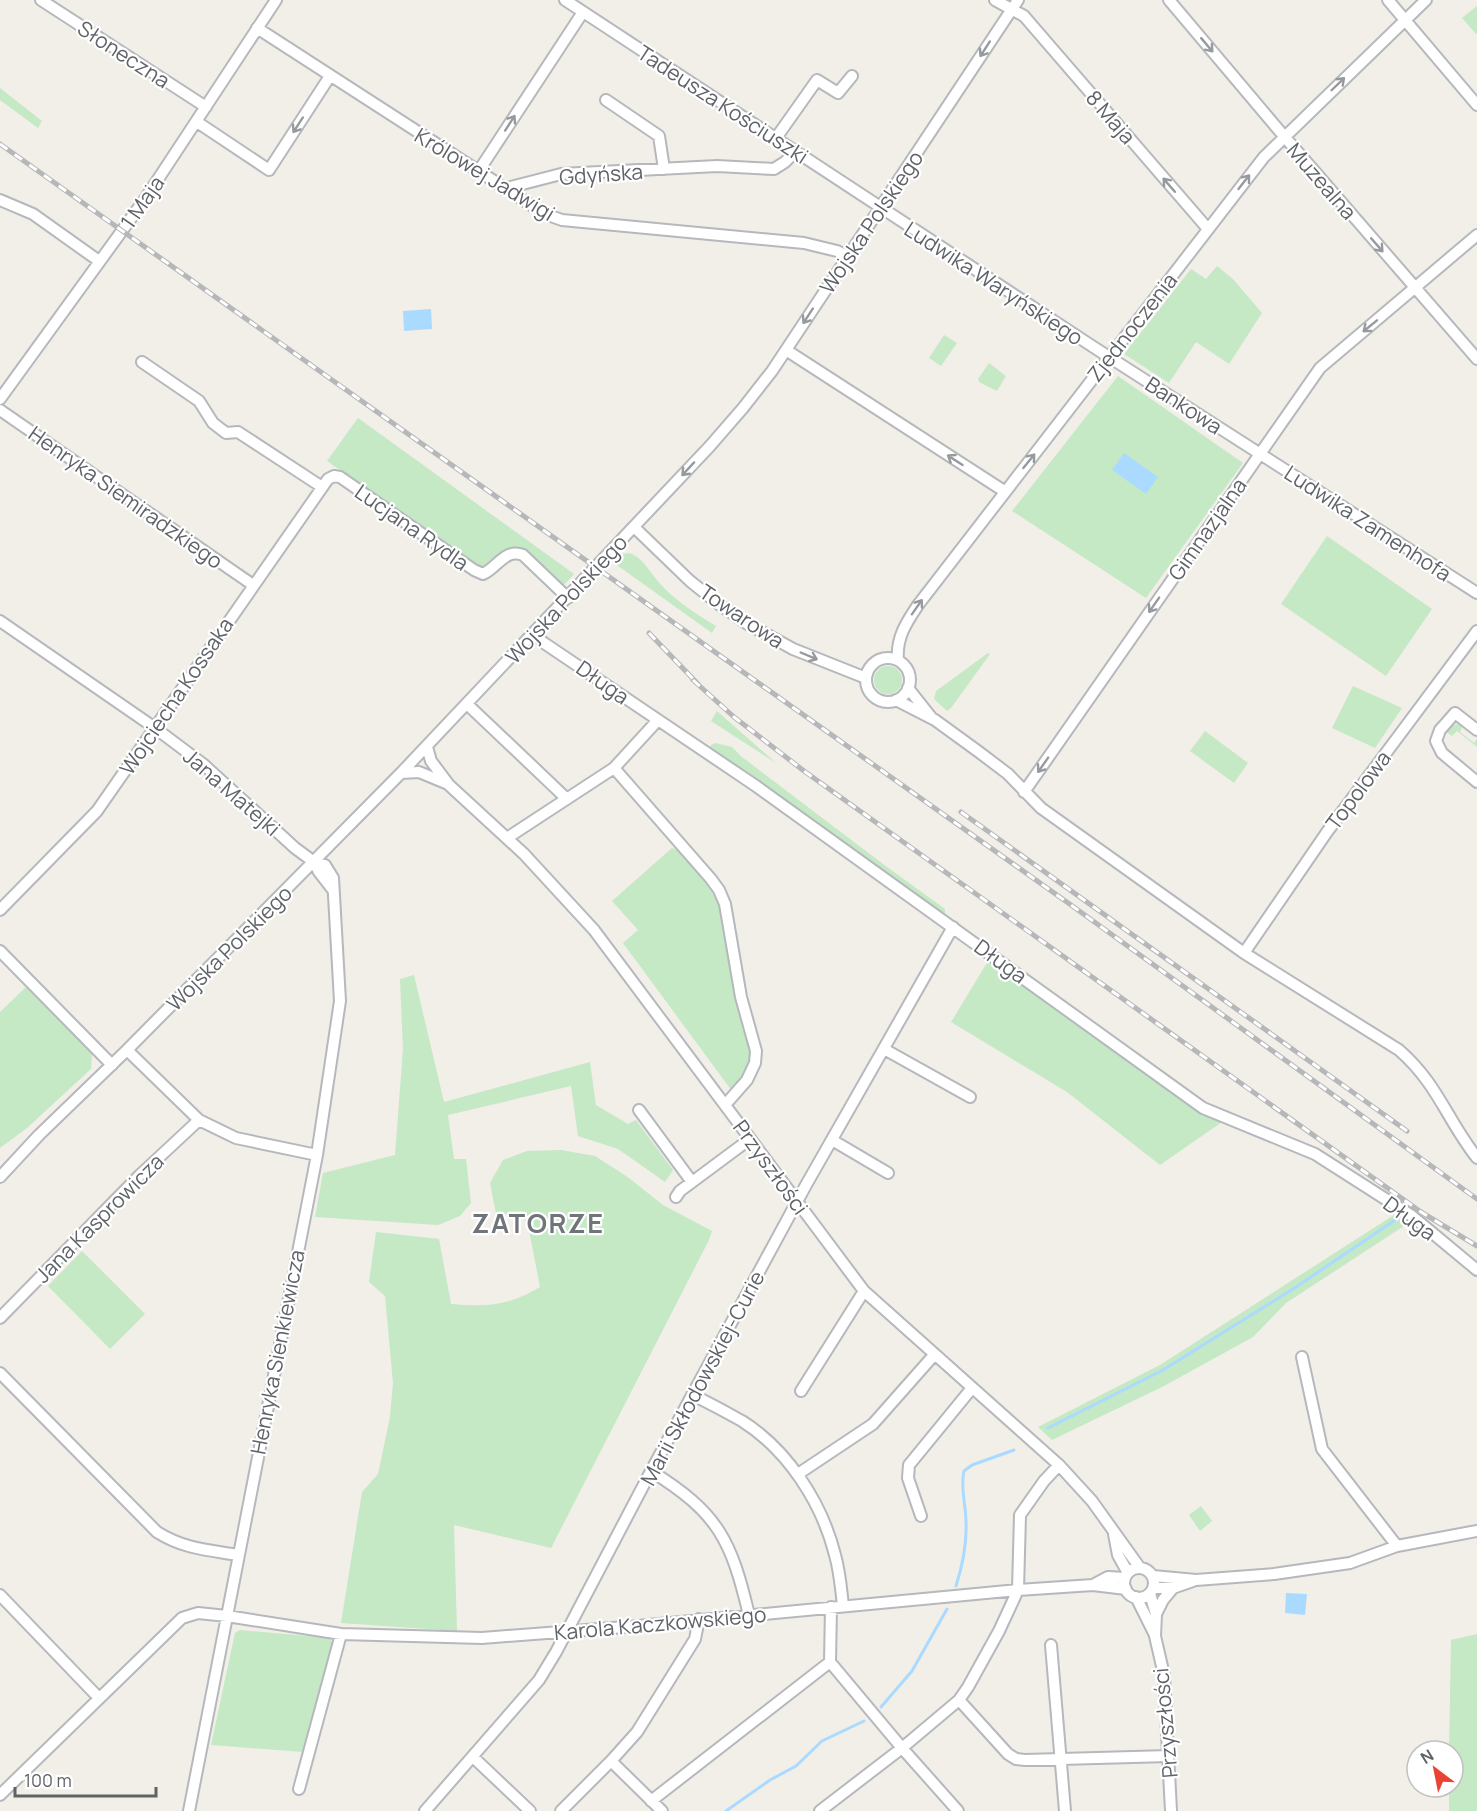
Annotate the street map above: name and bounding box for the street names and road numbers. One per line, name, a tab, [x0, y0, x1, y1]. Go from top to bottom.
street label: Słoneczna	[73, 14, 175, 94]
street label: Tadeusza Kościuszki	[632, 38, 814, 170]
street label: 8 Maja	[1080, 84, 1142, 150]
street label: Królowej Jadwigi	[410, 121, 560, 227]
street label: Muzealna	[1281, 137, 1363, 225]
street label: Wojska Polskiego	[813, 145, 929, 299]
street label: Gdyńska	[558, 157, 644, 191]
street label: 1 Maja	[114, 170, 170, 234]
street label: Ludwika Waryńskiego	[899, 215, 1089, 351]
street label: Zjednoczenia	[1081, 267, 1183, 387]
street label: Bankowa	[1140, 370, 1228, 440]
street label: Henryka Siemiradzkiego	[23, 419, 229, 575]
street label: Ludwika Zamenhofa	[1279, 459, 1457, 587]
street label: Gimnazjalna	[1161, 472, 1253, 586]
street label: Lucjana Rydla	[349, 477, 475, 577]
street label: Wojska Polskiego	[499, 528, 633, 670]
street label: Towarowa	[694, 577, 790, 655]
street label: Wojciecha Kossaka	[113, 612, 239, 780]
street label: Długa	[571, 654, 635, 710]
street label: Jana Matejki	[178, 742, 286, 842]
street label: Topolowa	[1319, 745, 1397, 835]
street label: Wojska Polskiego	[160, 879, 298, 1017]
street label: Długa	[969, 932, 1033, 990]
street label: Przyszłości	[727, 1114, 815, 1220]
street label: Jana Kasprowicza	[28, 1147, 170, 1289]
street label: Długa	[1378, 1189, 1442, 1247]
street label: Henryka Sienkiewicza	[243, 1247, 311, 1457]
street label: Marii Skłodowskiej-Curie	[634, 1266, 770, 1490]
street label: Karola Kaczkowskiego	[553, 1600, 767, 1646]
street label: Przyszłości	[1146, 1667, 1184, 1779]

